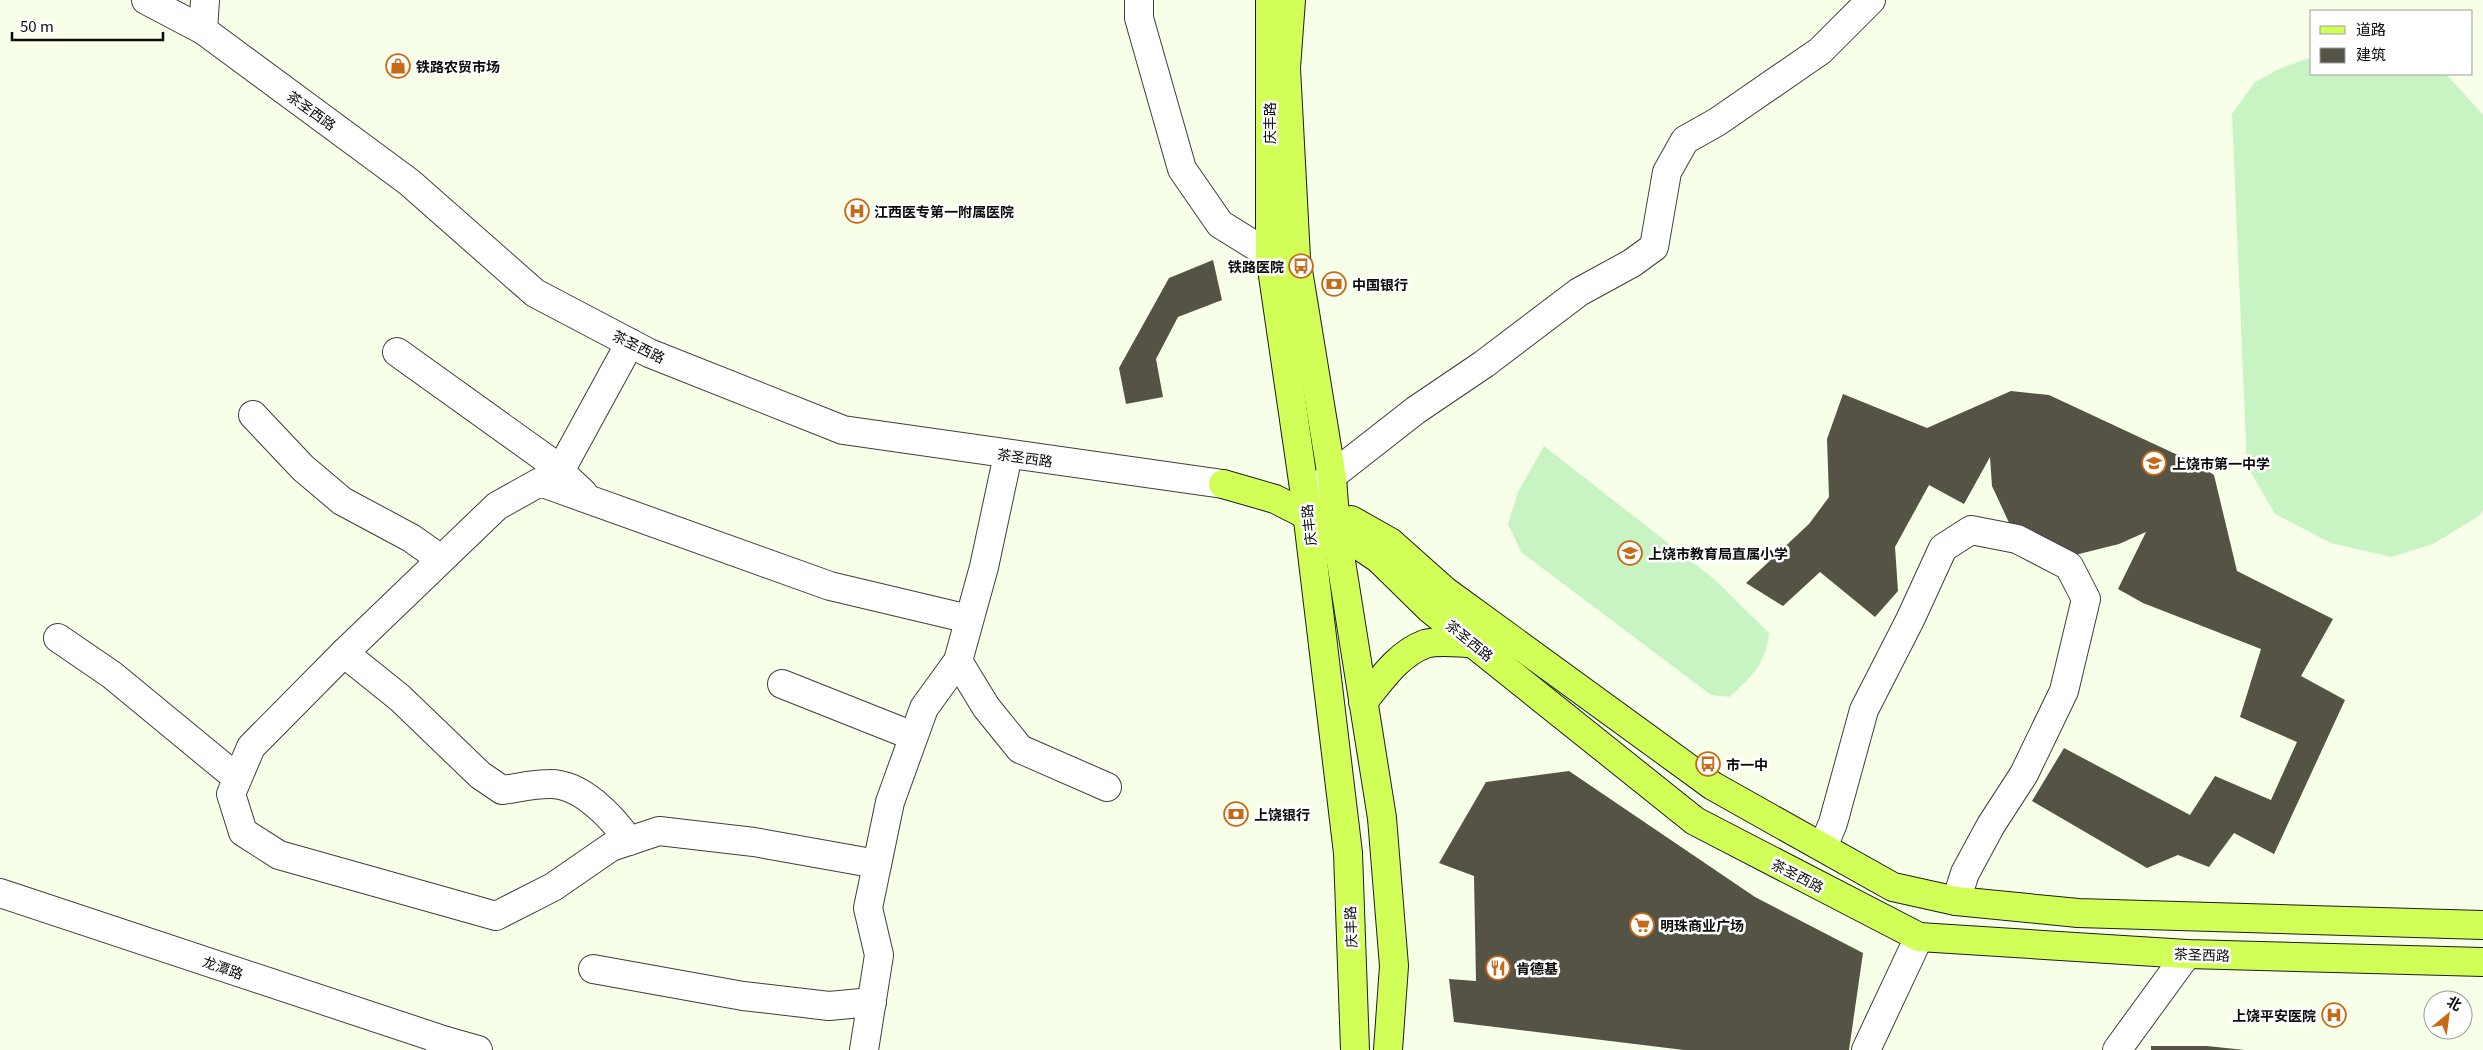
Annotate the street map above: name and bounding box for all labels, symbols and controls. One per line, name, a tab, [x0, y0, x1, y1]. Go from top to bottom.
scale bar	[12, 10, 164, 42]
legend	[2310, 10, 2473, 75]
text: 50 m	[20, 15, 54, 36]
text: 道路	[2356, 18, 2386, 39]
text: 建筑	[2356, 43, 2386, 64]
shop icon: 铁路农贸市场	[385, 53, 411, 79]
place label: 铁路农贸市场	[416, 56, 500, 76]
street label: 茶圣西路	[283, 85, 341, 135]
street label: 庆丰路	[1259, 102, 1279, 144]
hospital icon: 江西医专第一附属医院	[844, 198, 870, 224]
place label: 江西医专第一附属医院	[874, 201, 1014, 221]
bus stop icon: 铁路医院	[1288, 253, 1314, 279]
place label: 铁路医院	[1228, 256, 1284, 276]
bank icon: 中国银行	[1321, 271, 1347, 297]
place label: 中国银行	[1352, 274, 1408, 294]
street label: 茶圣西路	[609, 325, 669, 367]
street label: 茶圣西路	[996, 443, 1054, 471]
school or university icon: 上饶市第一中学	[2141, 450, 2167, 476]
place label: 上饶市第一中学	[2172, 453, 2270, 473]
street label: 庆丰路	[1296, 503, 1320, 547]
school or university icon: 上饶市教育局直属小学	[1617, 540, 1643, 566]
place label: 上饶市教育局直属小学	[1648, 543, 1788, 563]
street label: 茶圣西路	[1442, 615, 1498, 665]
bus stop icon: 市一中	[1695, 751, 1721, 777]
place label: 市一中	[1726, 754, 1768, 774]
bank icon: 上饶银行	[1223, 801, 1249, 827]
place label: 上饶银行	[1254, 804, 1310, 824]
street label: 茶圣西路	[1769, 853, 1827, 897]
street label: 庆丰路	[1339, 906, 1361, 948]
supermarket icon: 明珠商业广场	[1629, 912, 1655, 938]
place label: 明珠商业广场	[1660, 915, 1744, 935]
street label: 茶圣西路	[2174, 943, 2230, 965]
street label: 龙潭路	[200, 951, 246, 983]
restaurant icon: 肯德基	[1485, 955, 1511, 981]
place label: 肯德基	[1516, 958, 1558, 978]
north arrow	[2423, 990, 2473, 1040]
text: 北	[2444, 991, 2466, 1015]
hospital icon: 上饶平安医院	[2321, 1002, 2347, 1028]
place label: 上饶平安医院	[2232, 1005, 2316, 1025]

